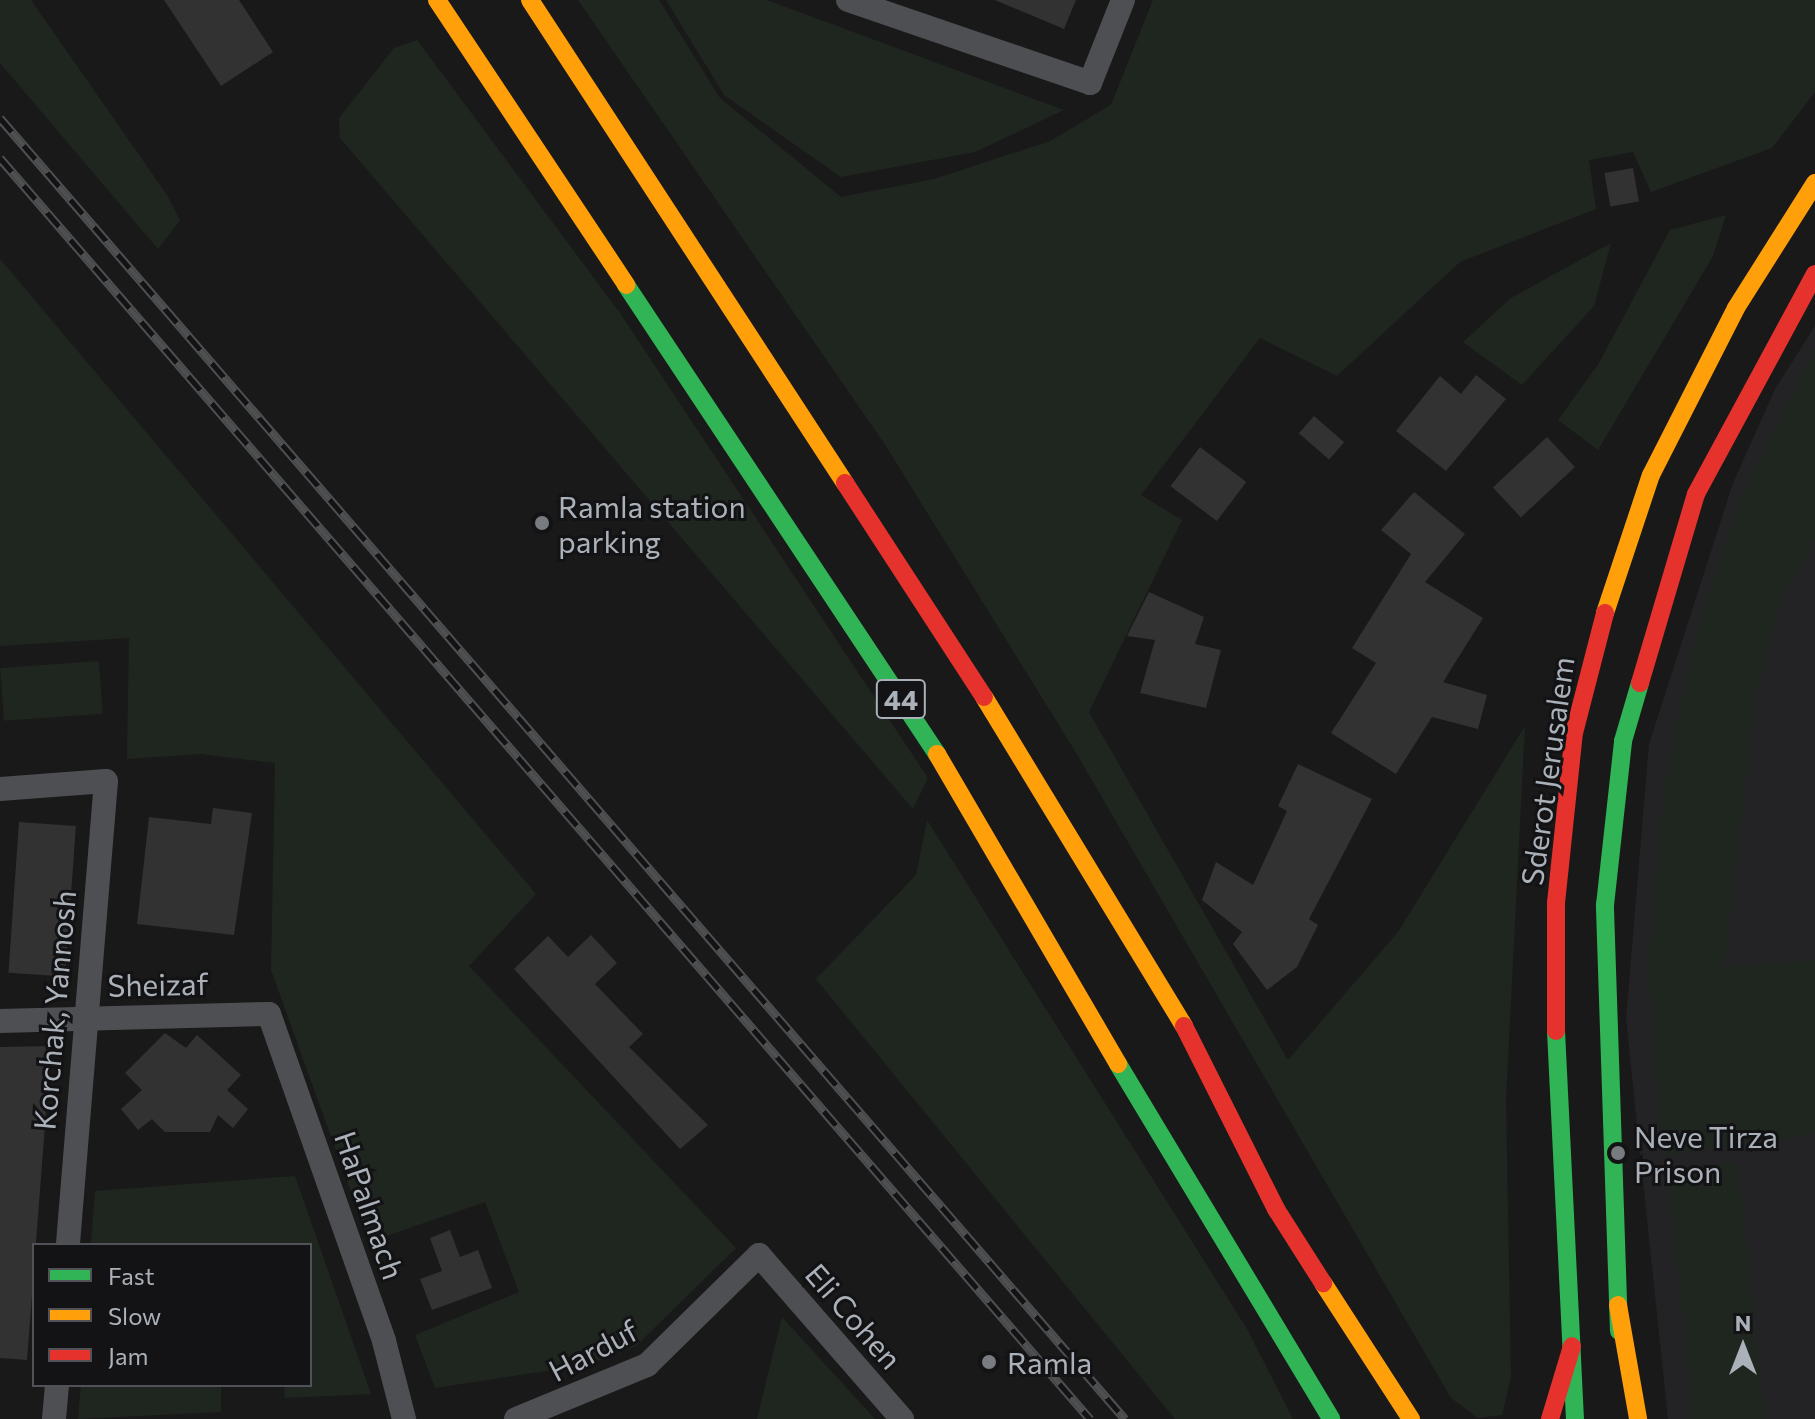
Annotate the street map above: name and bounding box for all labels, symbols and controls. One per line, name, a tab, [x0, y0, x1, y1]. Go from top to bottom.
place label: Ramla station parking	[558, 488, 746, 558]
marker: Ramla station parking	[533, 514, 551, 532]
street label: Sderot Jerusalem	[1513, 655, 1581, 887]
road number: 44	[875, 675, 927, 723]
street label: Korchak, Yannosh	[26, 889, 82, 1131]
street label: Sheizaf	[107, 965, 209, 1003]
place label: Neve Tirza Prison	[1634, 1118, 1778, 1188]
street label: HaPalmach	[328, 1126, 412, 1284]
marker: Neve Tirza Prison	[1609, 1144, 1627, 1162]
legend	[32, 1243, 312, 1387]
street label: Eli Cohen	[799, 1256, 909, 1376]
text: Fast	[108, 1261, 155, 1290]
text: Slow	[108, 1301, 161, 1330]
north arrow	[1703, 1307, 1783, 1387]
text: N	[1735, 1309, 1751, 1336]
street label: Harduf	[542, 1312, 644, 1388]
text: Jam	[108, 1341, 148, 1370]
place label: Ramla	[1007, 1344, 1092, 1380]
marker: Ramla	[978, 1351, 1000, 1373]

